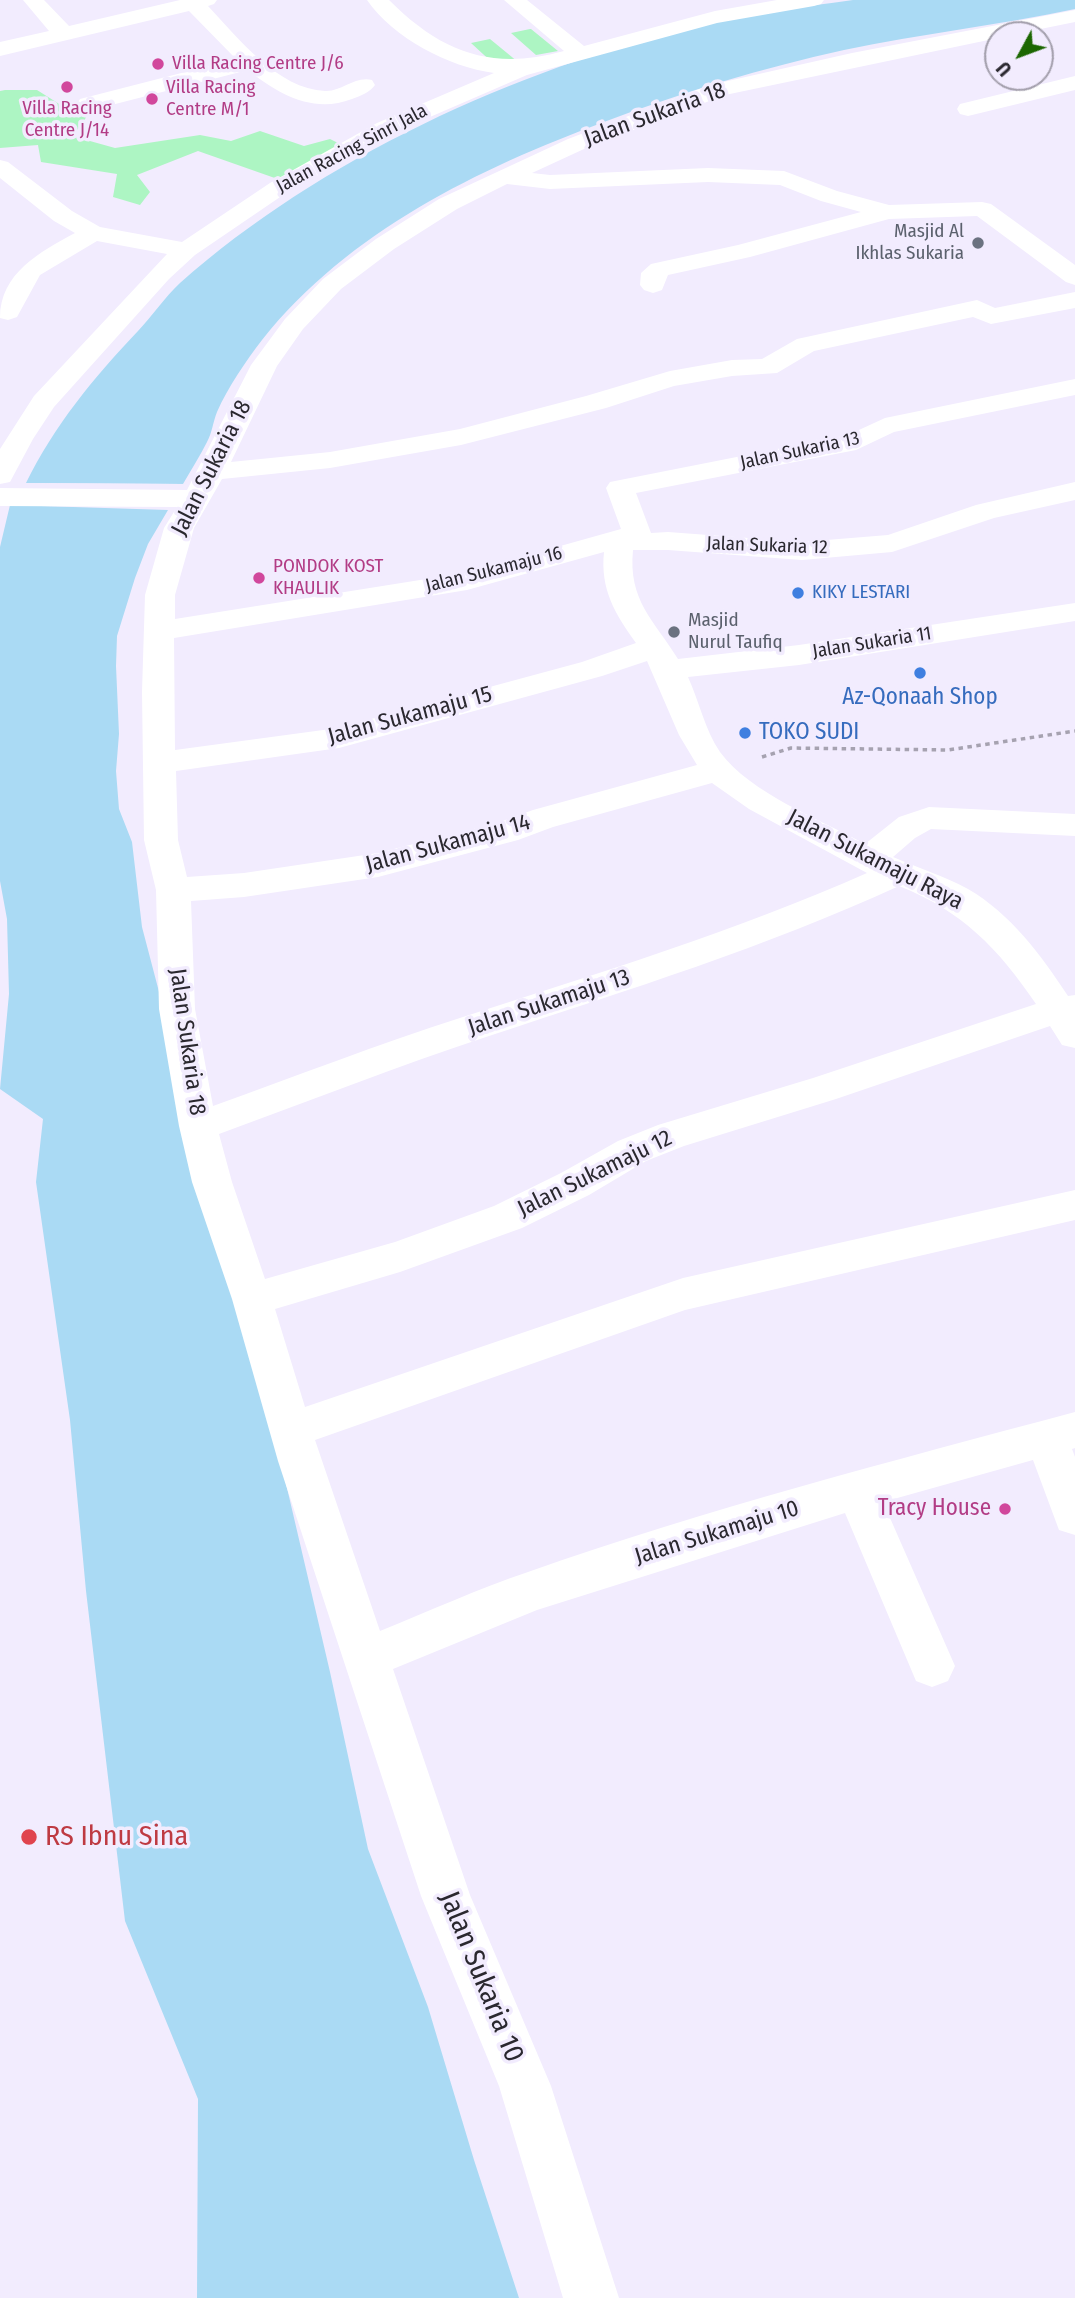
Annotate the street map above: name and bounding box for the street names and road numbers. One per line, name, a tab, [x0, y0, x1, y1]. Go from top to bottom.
street label: Jalan Sukaria 18	[581, 77, 729, 153]
street label: Jalan Racing Sinri Jala	[273, 100, 431, 198]
street label: Jalan Sukaria 18	[166, 396, 258, 540]
street label: Jalan Sukaria 13	[738, 427, 862, 475]
street label: Jalan Sukaria 12	[706, 532, 828, 560]
street label: Jalan Sukamaju 16	[423, 542, 565, 598]
street label: Jalan Sukaria 11	[811, 622, 933, 664]
street label: Jalan Sukamaju 15	[325, 681, 495, 751]
street label: Jalan Sukamaju Raya	[783, 804, 967, 916]
street label: Jalan Sukamaju 14	[363, 809, 533, 879]
street label: Jalan Sukamaju 13	[465, 964, 633, 1042]
street label: Jalan Sukaria 18	[163, 967, 211, 1117]
street label: Jalan Sukamaju 12	[513, 1125, 677, 1223]
street label: Jalan Sukamaju 10	[632, 1495, 802, 1571]
street label: Jalan Sukaria 10	[432, 1887, 530, 2067]

